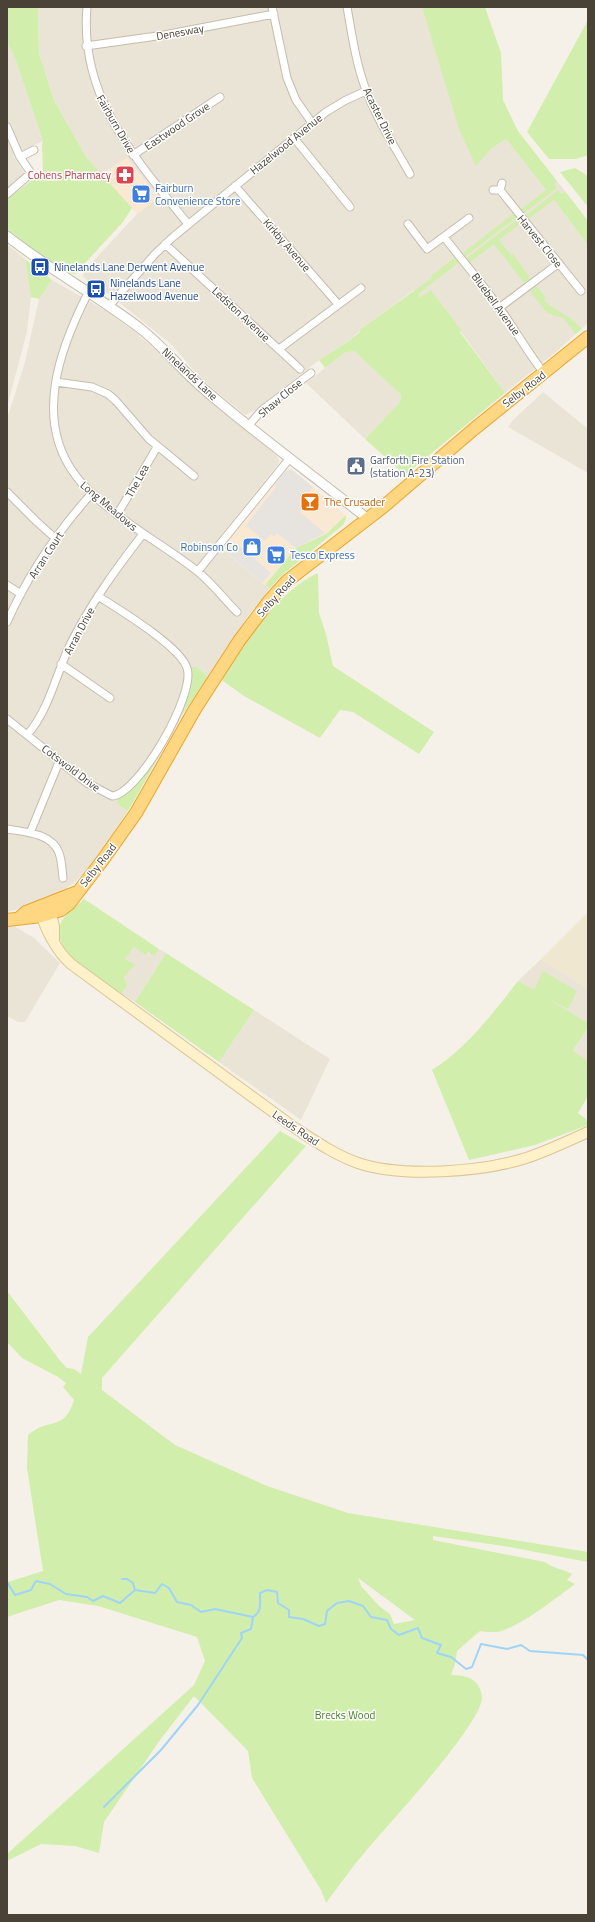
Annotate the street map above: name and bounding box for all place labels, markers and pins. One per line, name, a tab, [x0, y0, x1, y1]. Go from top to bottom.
pharmacy icon: Cohens Pharmacy	[114, 164, 136, 186]
place label: Cohens Pharmacy	[28, 167, 112, 183]
place label: Fairburn Convenience Store	[155, 180, 241, 209]
supermarket icon: Fairburn Convenience Store	[130, 183, 152, 205]
bus stop icon: Ninelands Lane Derwent Avenue	[29, 256, 51, 278]
place label: Ninelands Lane Derwent Avenue	[54, 259, 205, 275]
place label: Ninelands Lane Hazelwood Avenue	[110, 275, 199, 304]
bus stop icon: Ninelands Lane Hazelwood Avenue	[85, 278, 107, 300]
place label: Garforth Fire Station (station A-23)	[370, 452, 465, 481]
public building icon: Garforth Fire Station (station A-23)	[345, 455, 367, 477]
bar icon: The Crusader	[299, 491, 321, 513]
place label: The Crusader	[324, 494, 385, 510]
shop icon: Robinson Co	[241, 536, 263, 558]
place label: Robinson Co	[180, 539, 238, 555]
supermarket icon: Tesco Express	[265, 544, 287, 566]
place label: Tesco Express	[290, 547, 355, 563]

